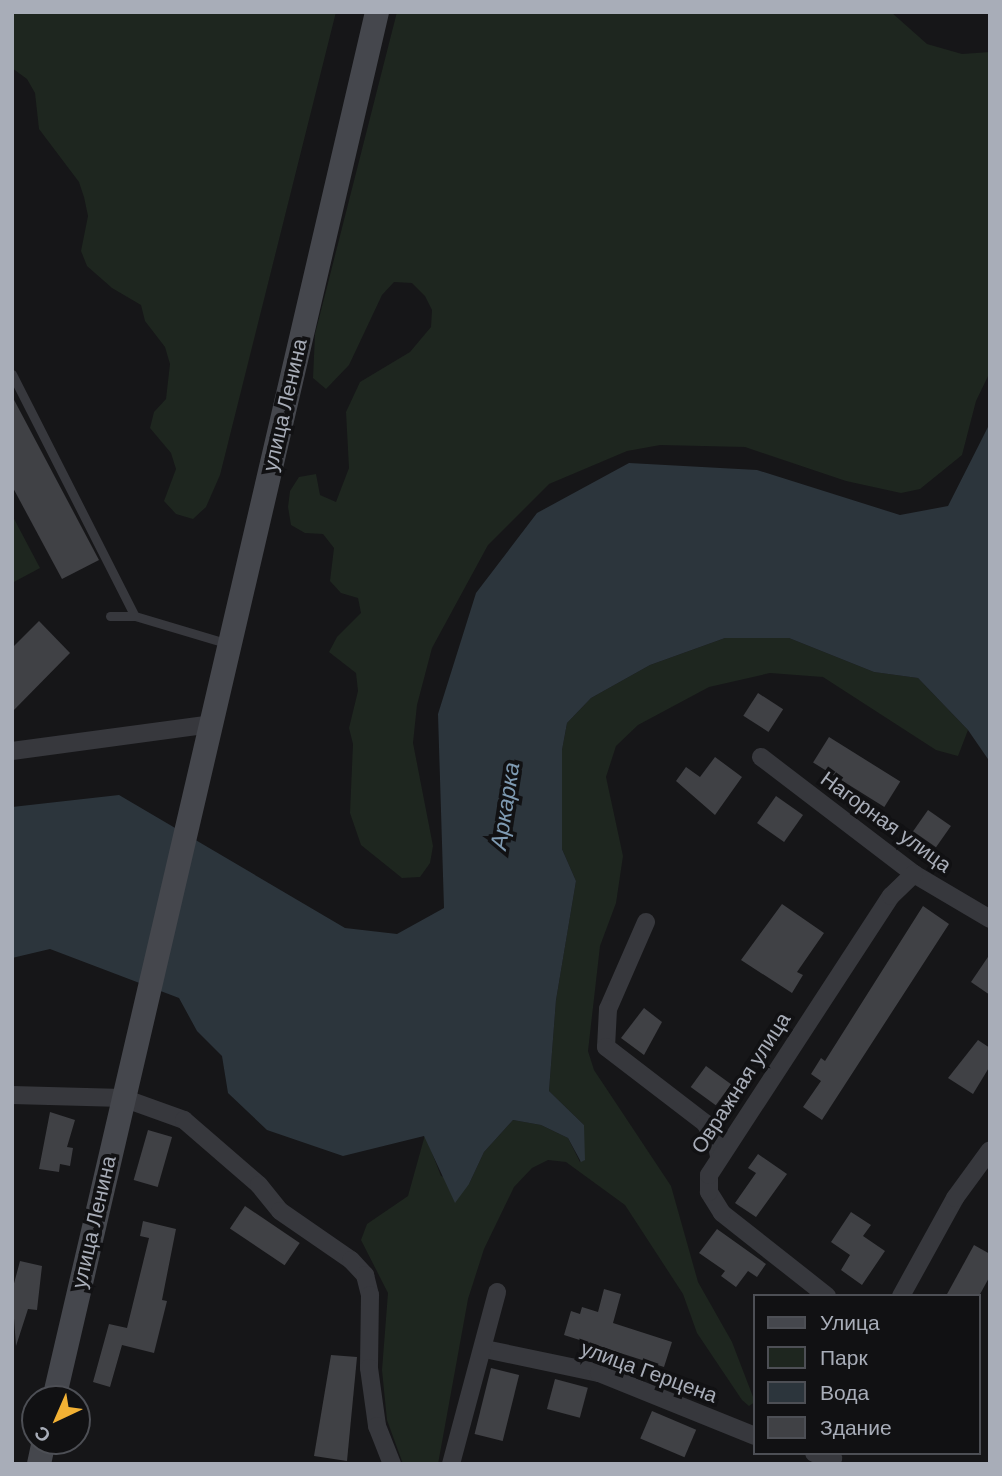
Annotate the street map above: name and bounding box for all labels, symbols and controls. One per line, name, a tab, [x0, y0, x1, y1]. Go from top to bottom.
street label: улица Ленина	[257, 336, 313, 474]
water label: Аркарка	[484, 760, 526, 852]
street label: Нагорная улица	[816, 766, 956, 878]
street label: Овражная улица	[686, 1008, 796, 1158]
street label: улица Ленина	[66, 1153, 122, 1291]
legend	[754, 1294, 981, 1455]
text: Улица	[820, 1309, 880, 1337]
street label: улица Герцена	[577, 1336, 721, 1408]
text: Парк	[820, 1344, 868, 1372]
text: Вода	[820, 1379, 869, 1407]
north arrow	[21, 1385, 91, 1455]
text: Здание	[820, 1414, 892, 1442]
text: С	[29, 1420, 56, 1448]

